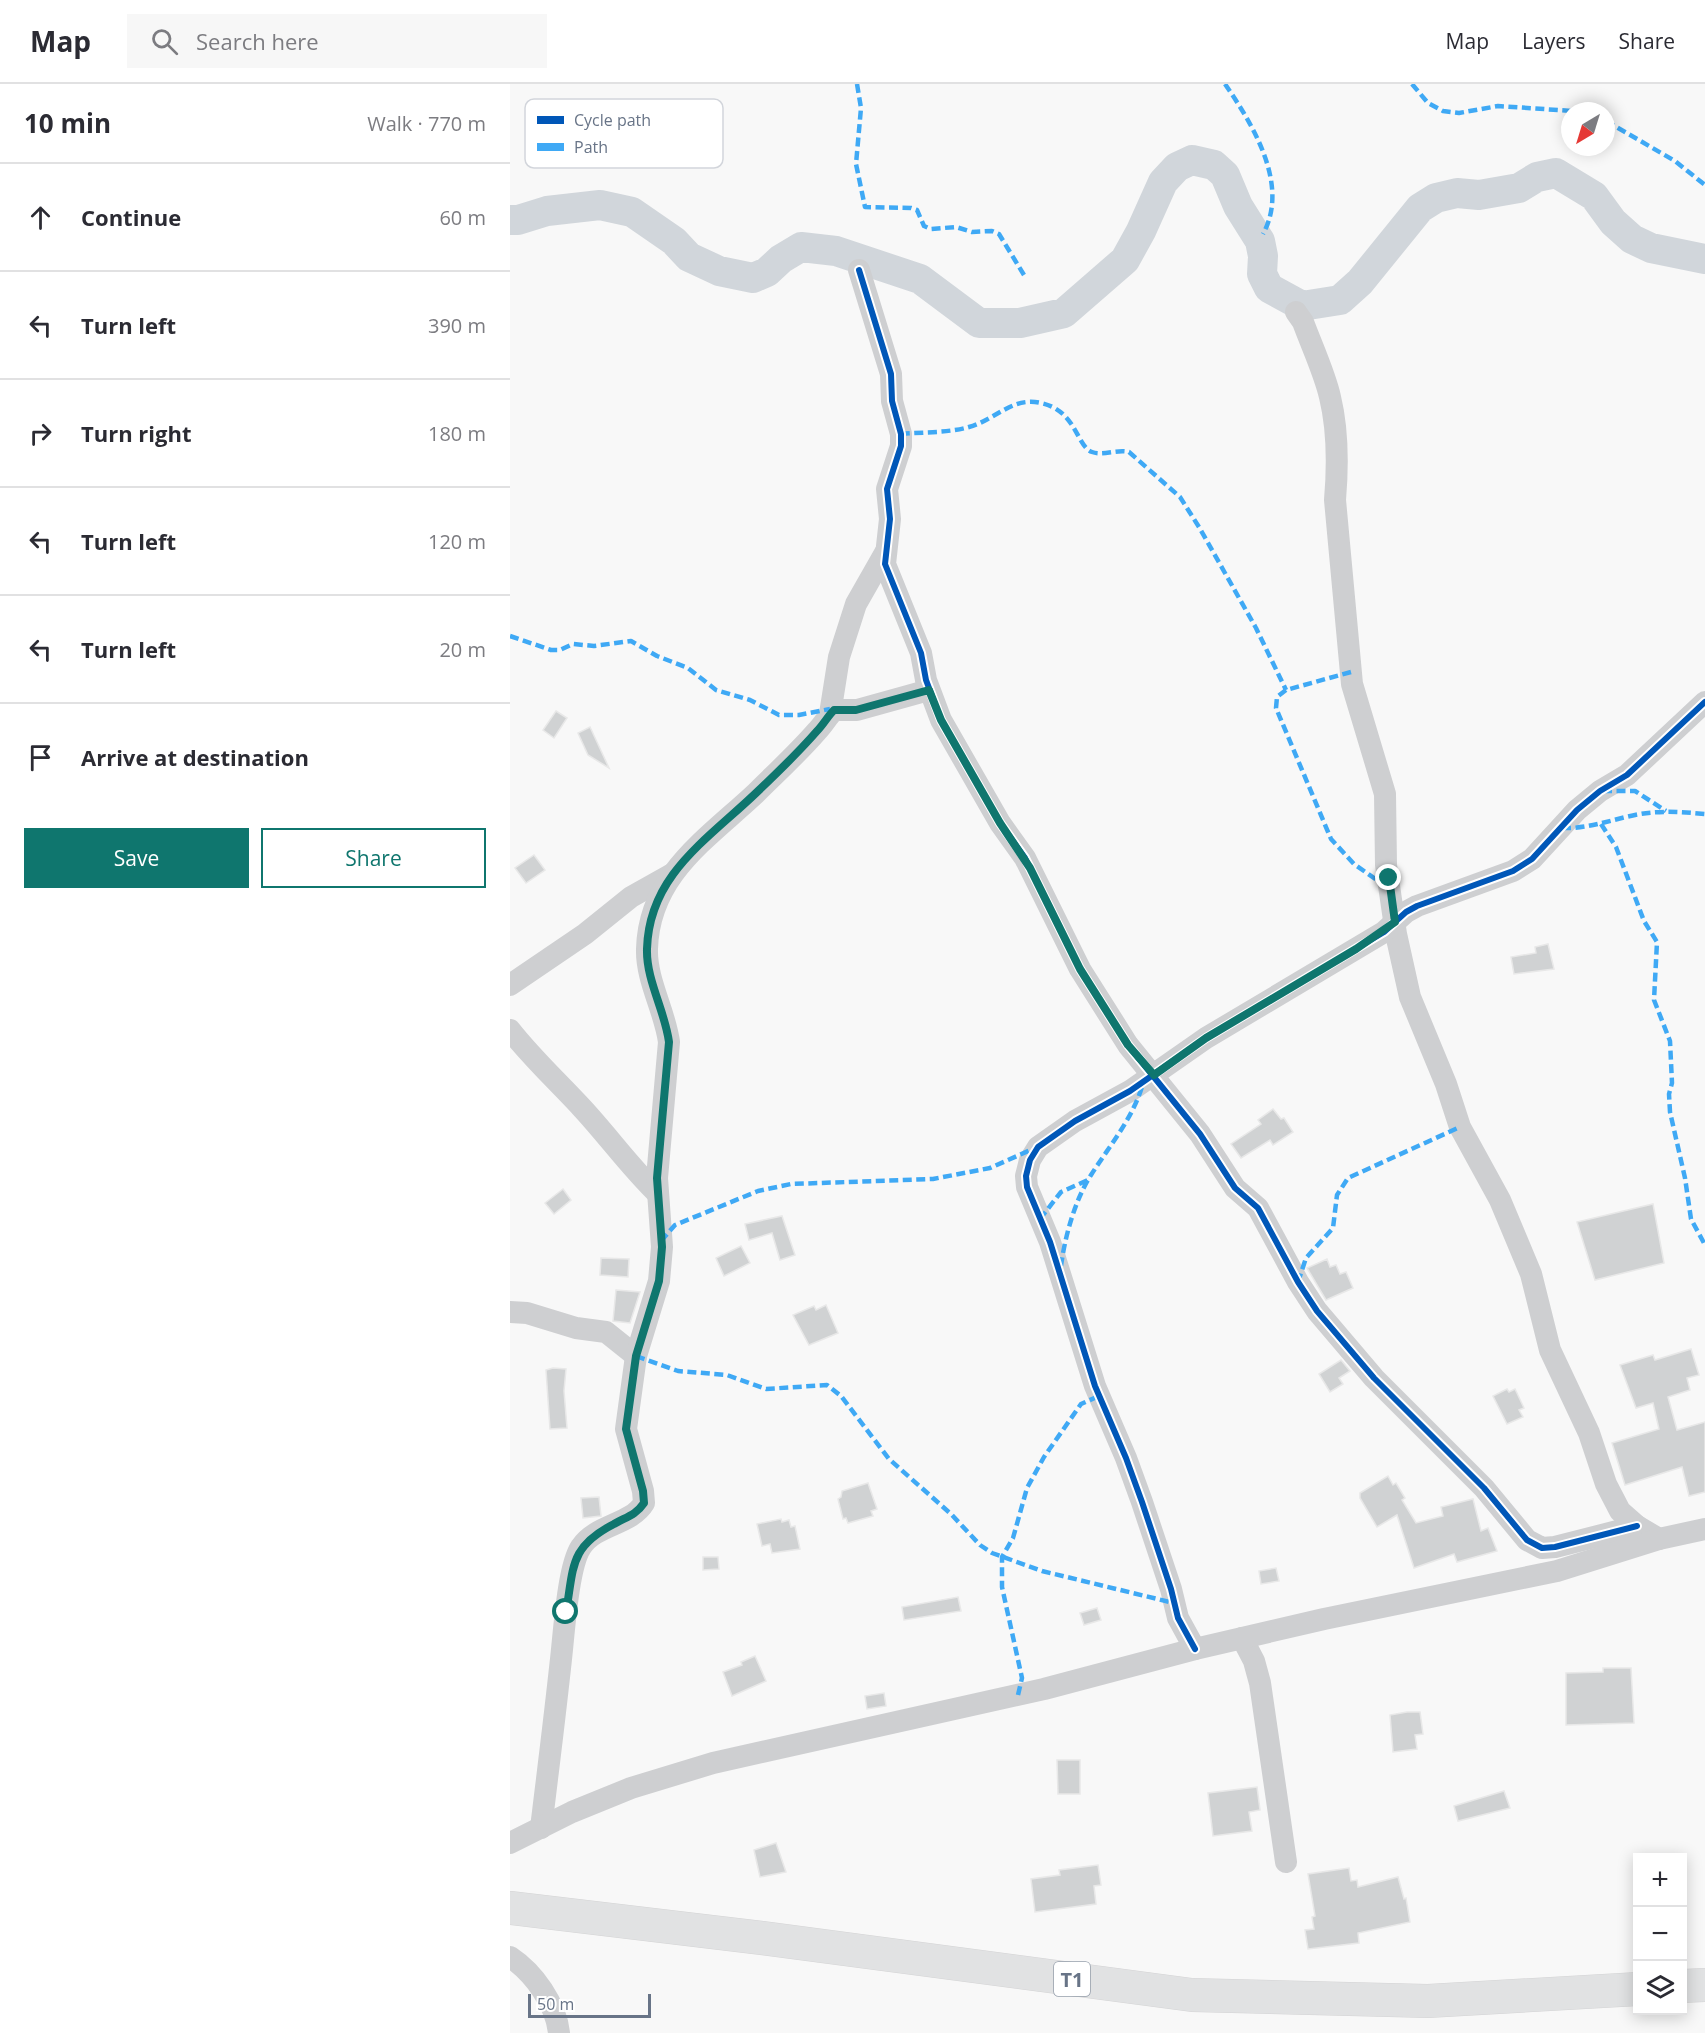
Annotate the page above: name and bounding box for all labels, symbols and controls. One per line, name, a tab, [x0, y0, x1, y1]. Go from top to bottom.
search box	[127, 14, 547, 68]
text: Map	[30, 22, 91, 60]
icon: search	[148, 25, 181, 58]
text: Search here	[196, 26, 319, 56]
text: Map	[1446, 27, 1489, 55]
text: Layers	[1522, 27, 1586, 55]
text: Share	[1619, 27, 1675, 55]
legend	[525, 99, 723, 168]
north arrow	[1561, 102, 1615, 156]
text: 10 min	[24, 105, 111, 141]
text: Cycle path	[574, 109, 651, 131]
text: Walk · 770 m	[367, 110, 486, 137]
text: Path	[574, 136, 608, 158]
icon: ahead	[24, 201, 57, 234]
text: Continue	[81, 202, 181, 232]
text: 60 m	[439, 204, 486, 231]
icon: left	[24, 309, 57, 342]
text: Turn left	[81, 310, 176, 340]
text: 390 m	[428, 312, 486, 339]
icon: right	[24, 417, 57, 450]
text: Turn right	[81, 418, 192, 448]
text: 180 m	[428, 420, 486, 447]
icon: left	[24, 525, 57, 558]
text: Turn left	[81, 526, 176, 556]
text: 120 m	[428, 528, 486, 555]
icon: left	[24, 633, 57, 666]
text: Turn left	[81, 634, 176, 664]
text: 20 m	[439, 636, 486, 663]
icon: arrive	[24, 741, 57, 774]
text: Arrive at destination	[81, 742, 309, 772]
button: Save	[24, 828, 249, 888]
button: Share	[261, 828, 486, 888]
route end	[1375, 864, 1401, 890]
route start	[552, 1598, 578, 1624]
map controls	[1633, 1853, 1687, 2015]
button: +	[1633, 1853, 1687, 1907]
button: −	[1633, 1907, 1687, 1961]
button: layers	[1633, 1961, 1687, 2015]
road number: T1	[1054, 1962, 1090, 1996]
scale bar	[528, 1991, 651, 2018]
text: 50 m	[537, 1993, 574, 2015]

